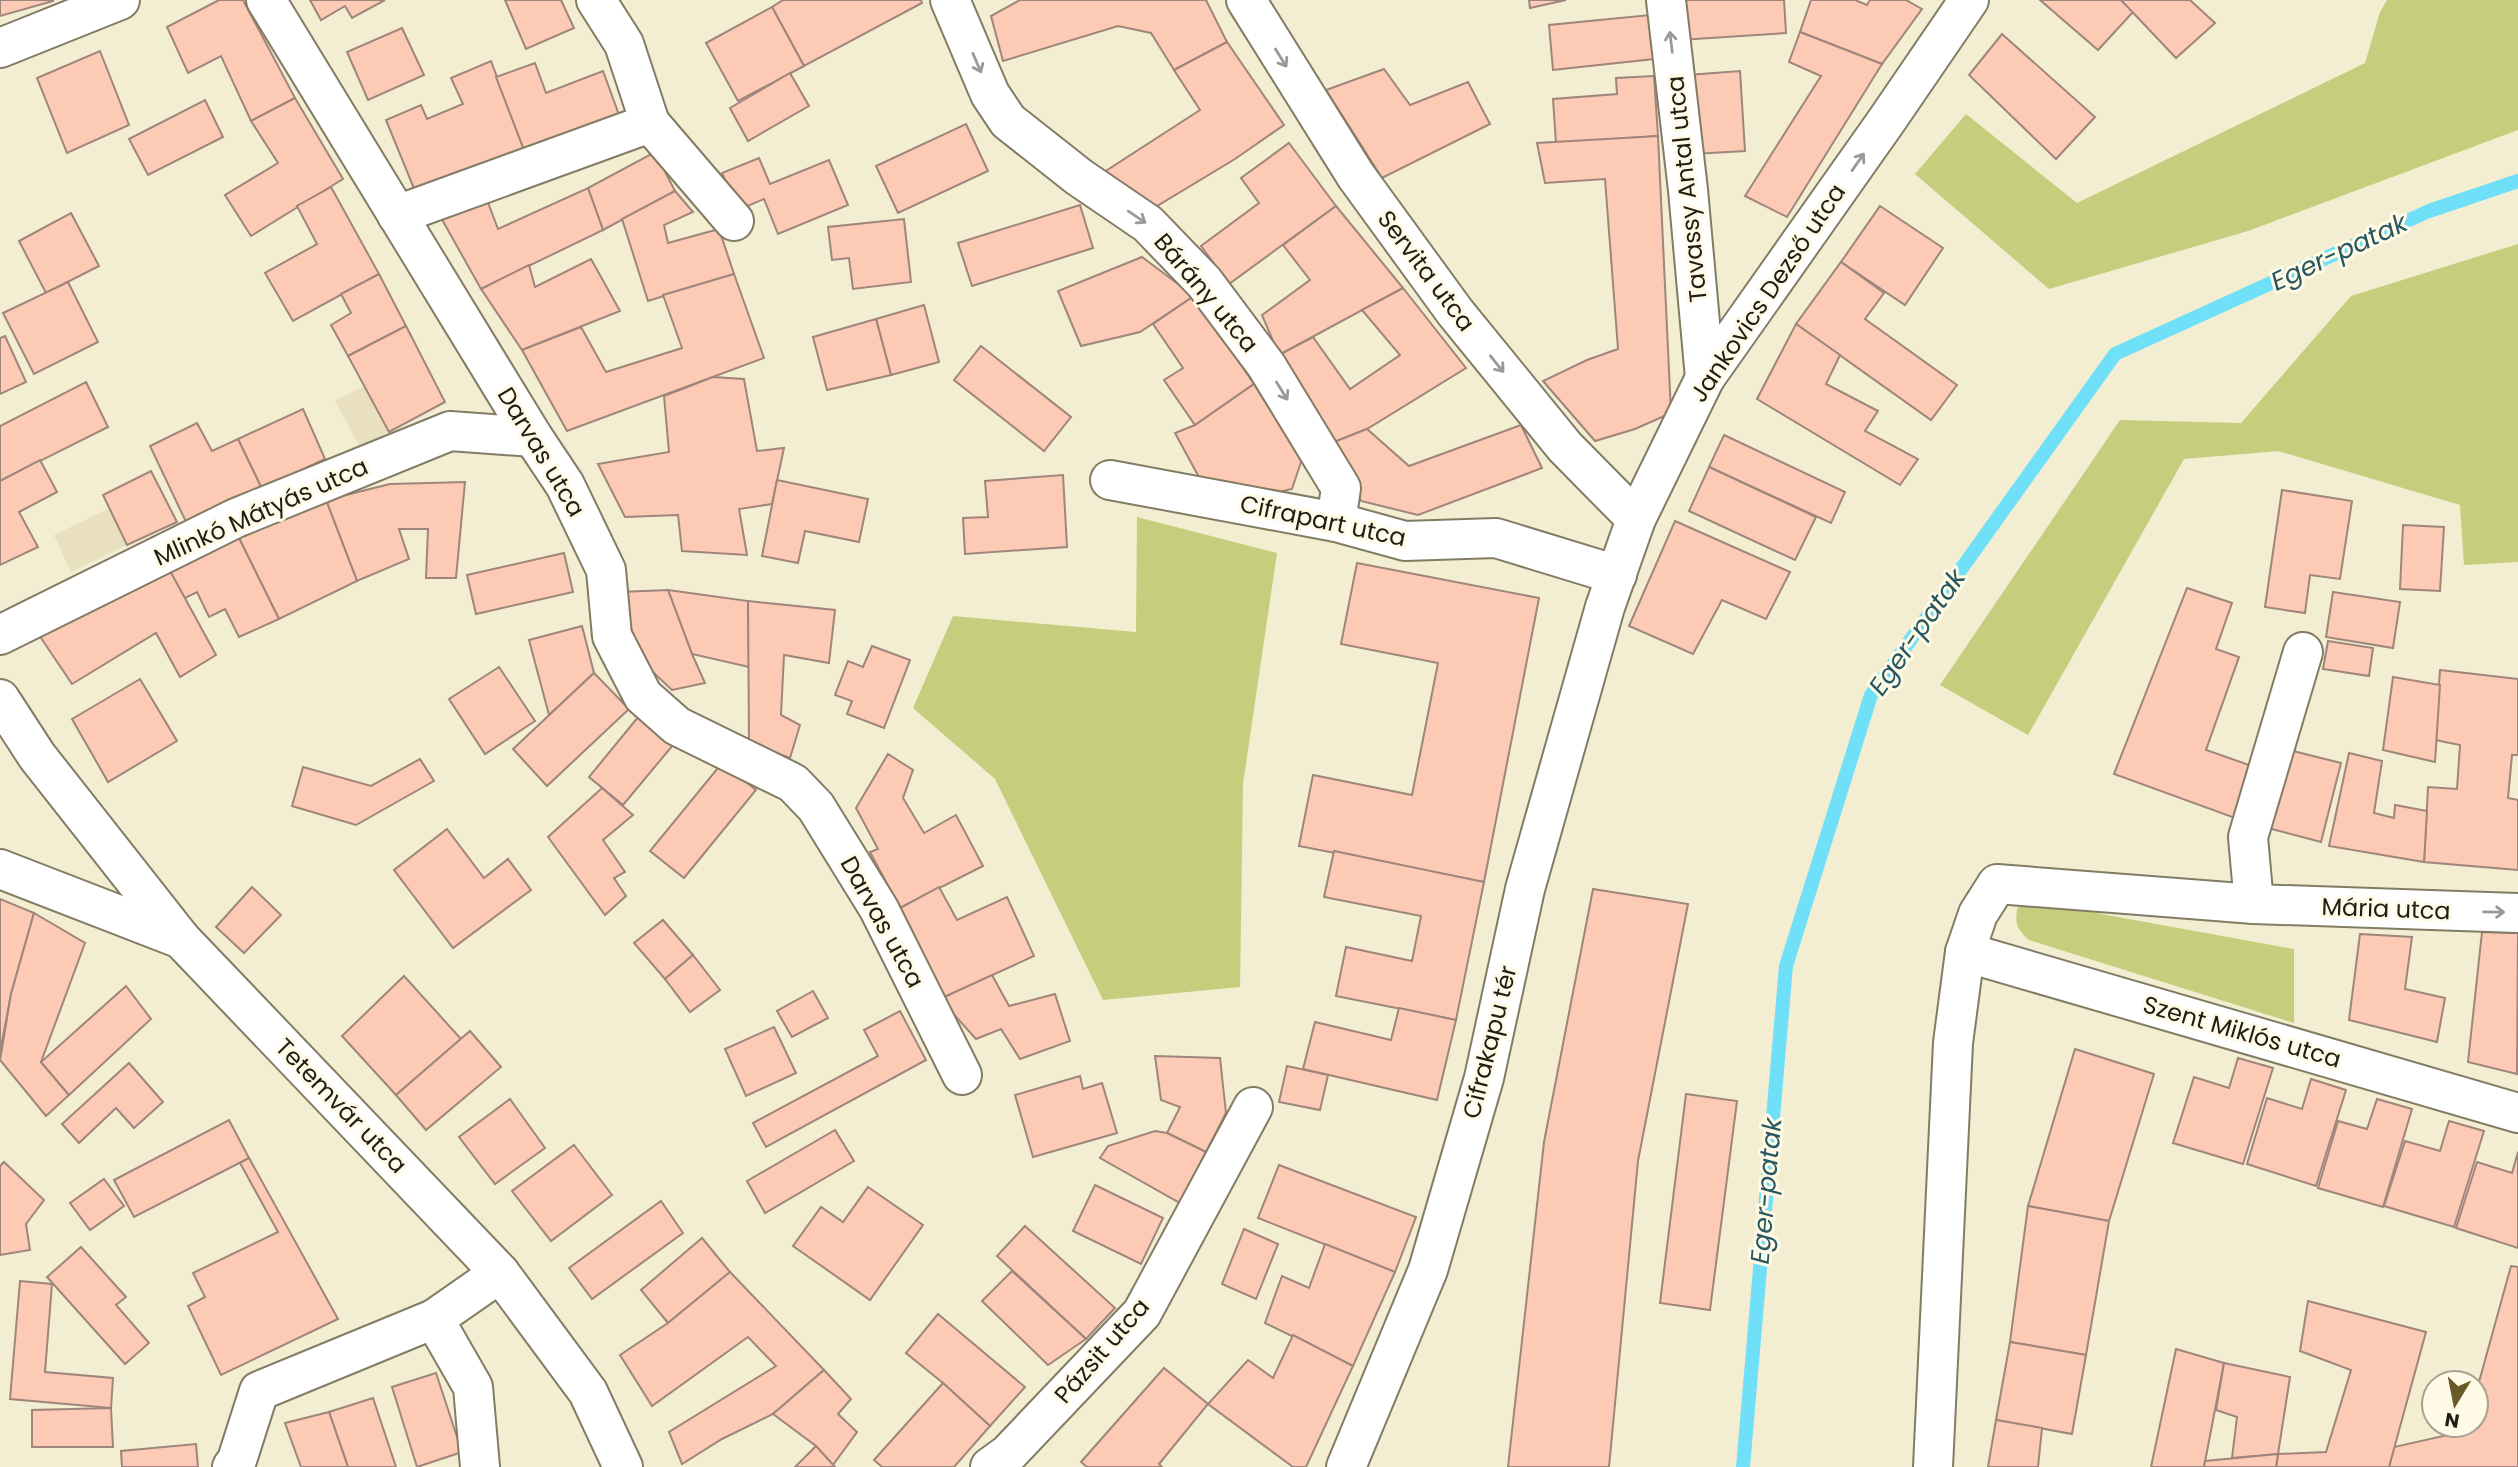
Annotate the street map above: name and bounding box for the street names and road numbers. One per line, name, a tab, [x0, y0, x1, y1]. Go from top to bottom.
street label: Tavassy Antal utca	[1658, 74, 1715, 304]
street label: Jankovics Dezső utca	[1682, 177, 1853, 408]
street label: Servita utca	[1370, 203, 1483, 338]
street label: Bárány utca	[1147, 226, 1266, 359]
street label: Darvas utca	[490, 381, 593, 523]
street label: Mlinkó Mátyás utca	[148, 449, 373, 574]
street label: Cifrapart utca	[1237, 487, 1409, 554]
street label: Darvas utca	[833, 850, 932, 993]
street label: Mária utca	[2321, 890, 2451, 927]
street label: Cifrakapu tér	[1455, 962, 1524, 1122]
street label: Szent Miklós utca	[2139, 987, 2345, 1076]
street label: Tetemvár utca	[268, 1031, 414, 1180]
street label: Pázsit utca	[1047, 1291, 1157, 1410]

